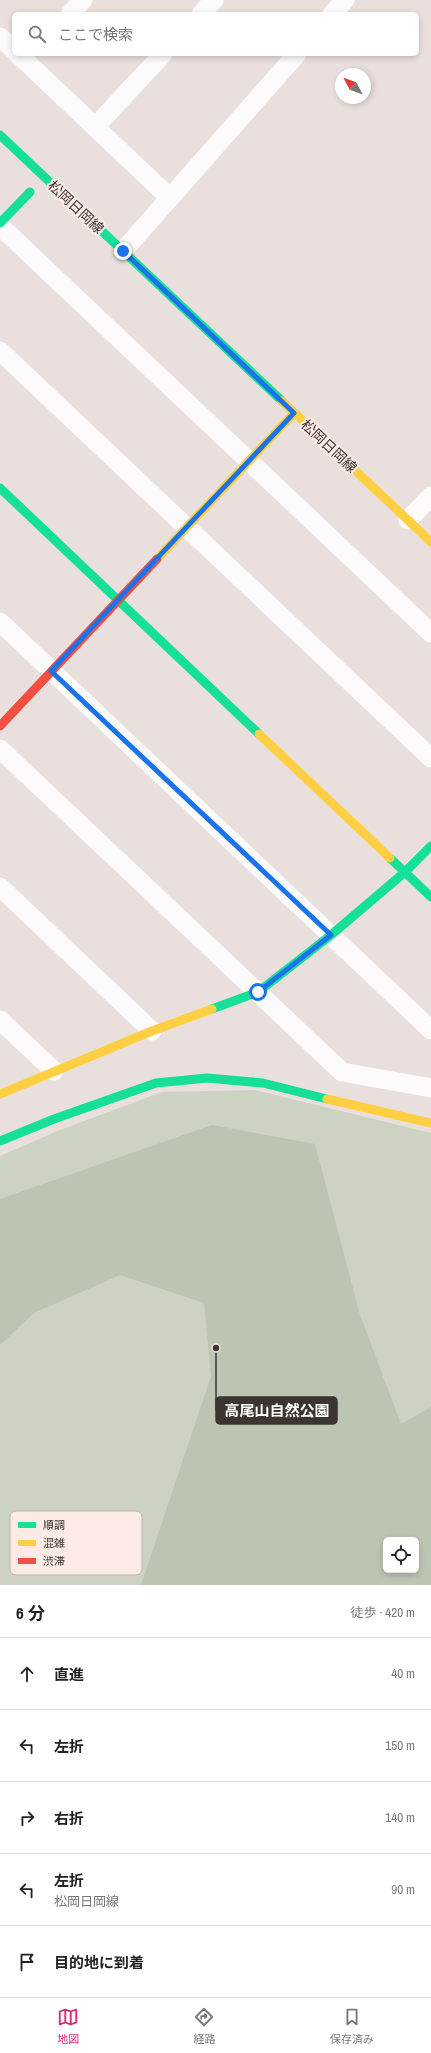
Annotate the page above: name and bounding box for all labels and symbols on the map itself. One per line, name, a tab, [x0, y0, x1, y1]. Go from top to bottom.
north arrow	[335, 68, 371, 104]
street label: 松岡日岡線	[44, 177, 108, 237]
route end	[114, 242, 132, 260]
street label: 松岡日岡線	[297, 416, 361, 476]
route start	[249, 983, 267, 1001]
callout: 高尾山自然公園	[216, 1397, 337, 1424]
text: 高尾山自然公園	[224, 1400, 330, 1421]
legend	[10, 1511, 142, 1575]
text: 順調	[43, 1518, 65, 1532]
text: 混雑	[43, 1536, 65, 1550]
text: 渋滞	[43, 1554, 65, 1568]

